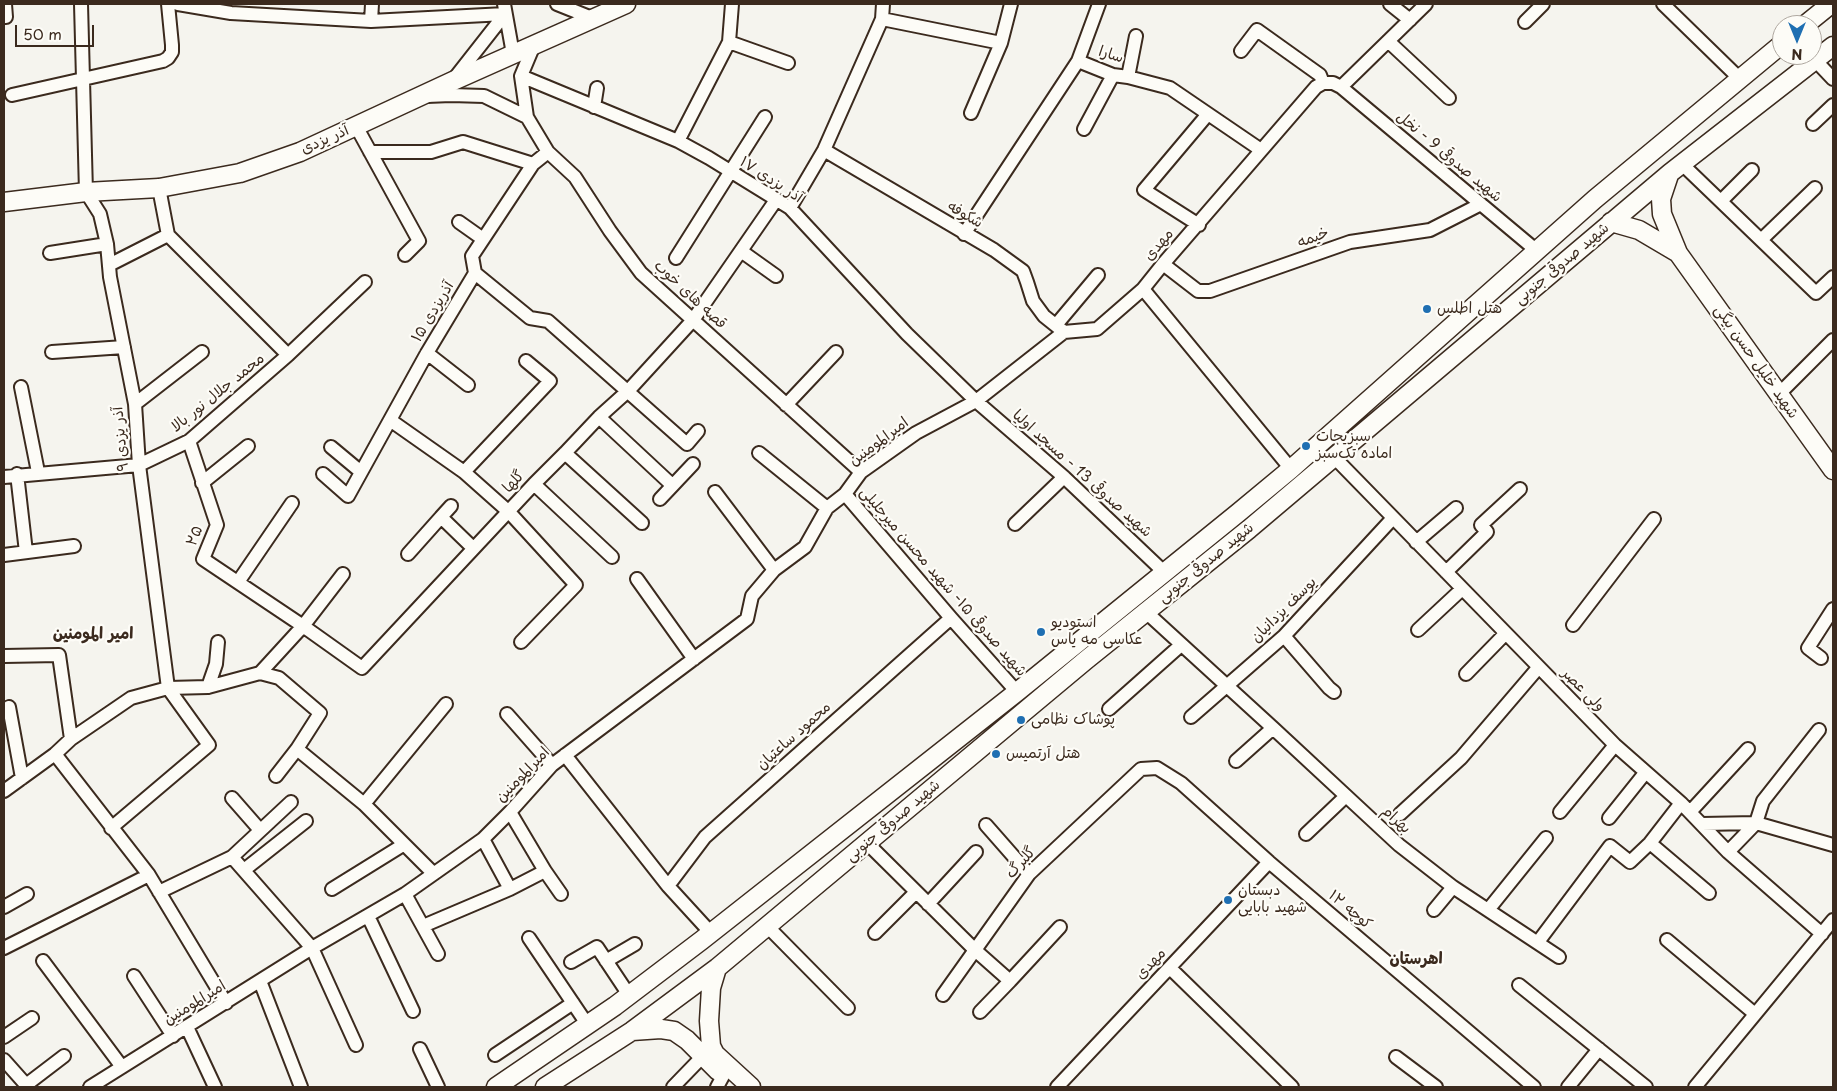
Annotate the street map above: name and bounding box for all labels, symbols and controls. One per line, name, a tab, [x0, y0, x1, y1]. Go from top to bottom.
scale bar	[18, 15, 96, 47]
north arrow	[1772, 15, 1822, 65]
text: 50 m	[23, 22, 62, 45]
street label: سارا	[1096, 43, 1126, 67]
text: N	[1791, 44, 1803, 65]
street label: شهید صدوقی 9 - نخل	[1393, 108, 1505, 206]
street label: آذر یزدی	[298, 121, 352, 159]
street label: آذر یزدی ۱۷	[736, 153, 806, 207]
street label: شکوفه	[944, 198, 986, 232]
street label: شهید صدوقی جنوبی	[1511, 219, 1613, 309]
street label: خیمه	[1295, 224, 1331, 252]
street label: مهدی	[1140, 225, 1178, 265]
street label: قصه های خوب	[650, 257, 730, 333]
street label: ۱۵ آذریزدی	[408, 278, 458, 346]
place label: هتل اطلس	[1437, 300, 1502, 318]
street label: شهید خلیل حسن بیگی	[1710, 302, 1802, 422]
marker: هتل اطلس	[1421, 303, 1433, 315]
street label: محمد جلال نور بالا	[168, 350, 268, 436]
street label: آذر یزدی ۹	[109, 406, 133, 472]
street label: شهید صدوقی 13 - مسجد اولیا	[1008, 407, 1156, 541]
street label: امیرالمومنین	[846, 414, 912, 470]
place label: سبزیجات اماده تک‌سبز	[1316, 428, 1392, 463]
marker: سبزیجات اماده تک‌سبز	[1300, 440, 1312, 452]
street label: گلها	[499, 467, 529, 497]
street label: شهید صدوقی ۱۵- شهید محسن میرجلیلی	[856, 484, 1030, 680]
street label: شهید صدوقی جنوبی	[1155, 519, 1257, 607]
street label: ۲۵	[183, 523, 207, 549]
street label: یوسف یزدانیان	[1247, 573, 1321, 647]
place label: استودیو عکاسی مه یاس	[1051, 614, 1142, 649]
district label: امیر المومنین	[53, 625, 133, 645]
marker: استودیو عکاسی مه یاس	[1035, 626, 1047, 638]
street label: ولی عصر	[1558, 665, 1608, 715]
street label: محمود ساعتیان	[753, 698, 835, 774]
place label: پوشاک نظامی	[1031, 711, 1115, 729]
marker: پوشاک نظامی	[1015, 714, 1027, 726]
street label: امیرالمومنین	[492, 744, 554, 806]
place label: هتل آرتمیس	[1006, 745, 1080, 763]
marker: هتل آرتمیس	[990, 748, 1002, 760]
street label: شهید صدوقی جنوبی	[842, 776, 944, 866]
street label: بهرام	[1378, 802, 1414, 838]
street label: گلبرگ	[1002, 844, 1040, 882]
place label: دبستان شهید بابایی	[1238, 882, 1307, 917]
street label: کوچه ۱۲	[1325, 887, 1375, 933]
marker: دبستان شهید بابایی	[1222, 894, 1234, 906]
street label: مهدی	[1132, 945, 1170, 983]
district label: اهرستان	[1389, 950, 1443, 970]
street label: امیرالمومنین	[161, 977, 229, 1029]

